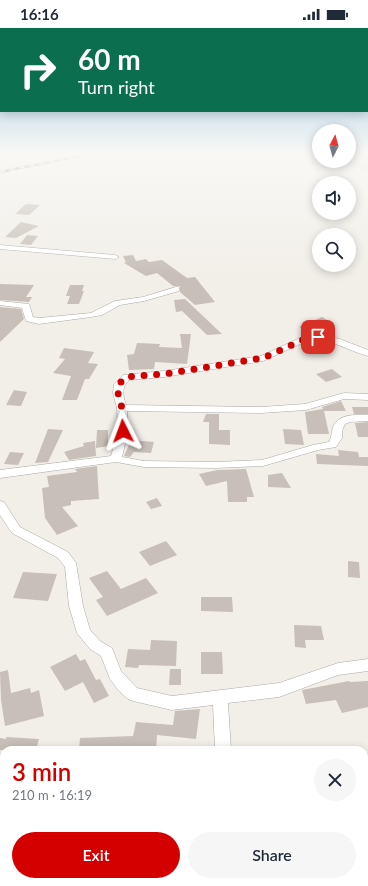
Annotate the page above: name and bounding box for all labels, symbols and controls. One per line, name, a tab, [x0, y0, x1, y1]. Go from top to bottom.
text: 16:16	[20, 5, 59, 23]
text: 60 m	[78, 42, 141, 76]
icon: right	[12, 44, 64, 96]
text: Turn right	[78, 76, 155, 98]
north arrow	[312, 124, 356, 168]
map controls	[312, 124, 356, 272]
button: sound	[312, 176, 356, 220]
button: search	[312, 228, 356, 272]
pin	[301, 320, 335, 354]
icon: arrive	[307, 326, 329, 348]
position arrow	[102, 410, 144, 452]
text: 3 min	[12, 757, 71, 786]
button: close	[314, 759, 356, 801]
text: 210 m · 16:19	[12, 787, 92, 803]
button: Exit	[12, 832, 180, 878]
button: Share	[188, 832, 356, 878]

